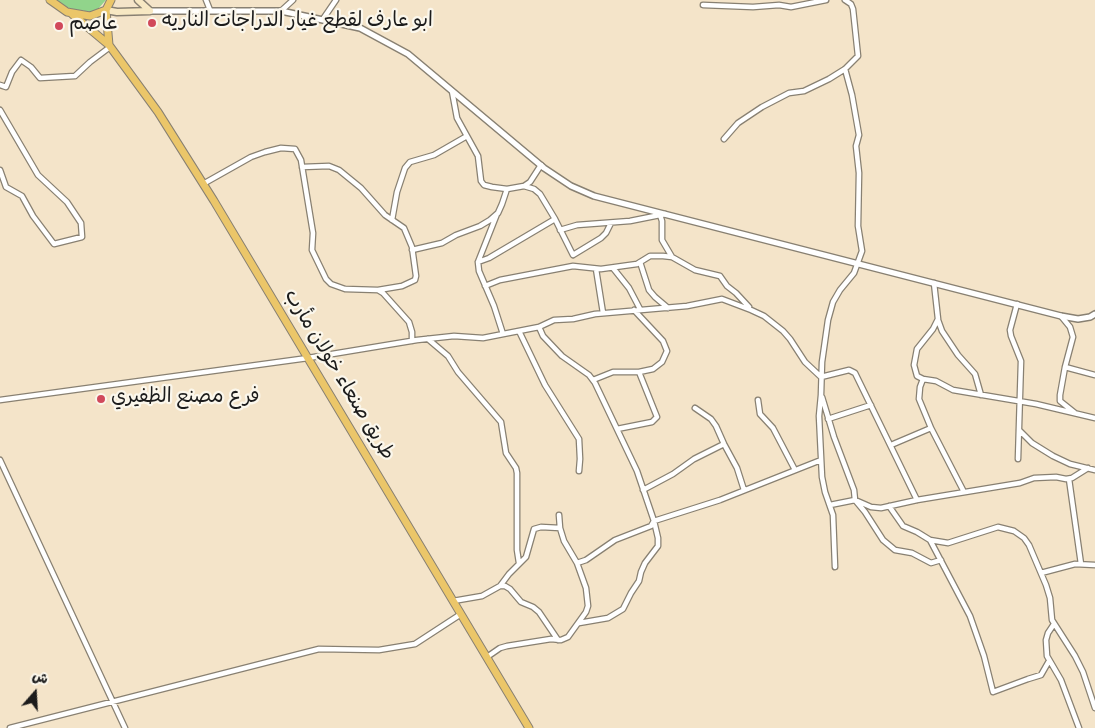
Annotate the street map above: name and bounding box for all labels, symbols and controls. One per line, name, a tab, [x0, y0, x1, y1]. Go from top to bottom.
place label: ابو عارف لقطع غيار الدراجات الناريه	[162, 11, 433, 35]
place label: عاصم	[69, 14, 119, 38]
marker: ابو عارف لقطع غيار الدراجات الناريه	[146, 17, 158, 29]
marker: عاصم	[53, 20, 65, 32]
street label: طريق صنعاء خولان مأرب	[277, 286, 397, 466]
place label: فرع مصنع الظفيري	[111, 387, 260, 411]
marker: فرع مصنع الظفيري	[95, 393, 107, 405]
text: ش	[29, 667, 50, 691]
north arrow	[10, 668, 60, 718]

